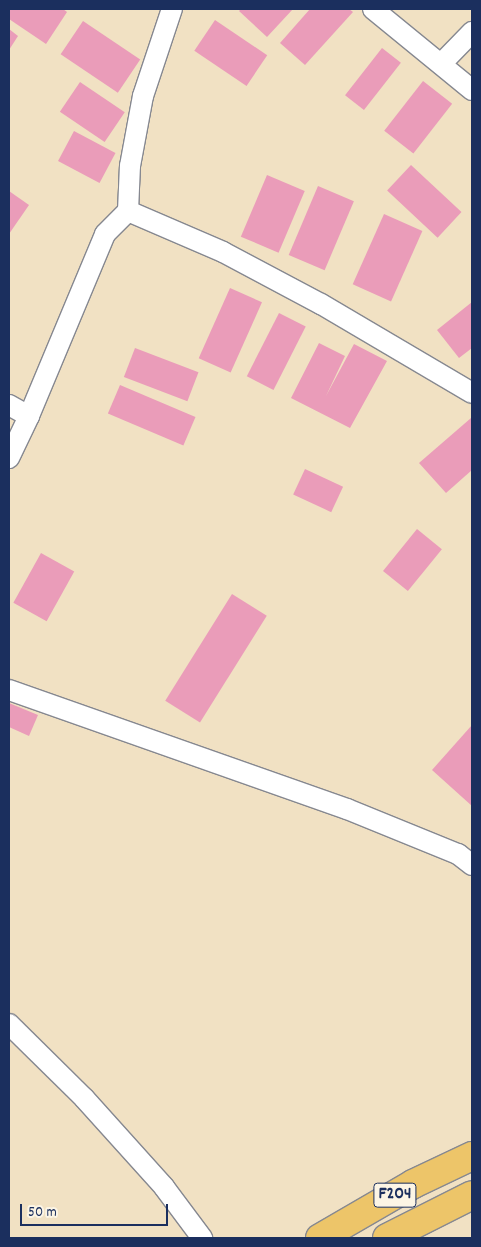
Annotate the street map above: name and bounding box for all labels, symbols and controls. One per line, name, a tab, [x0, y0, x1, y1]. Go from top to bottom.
road number: F204	[372, 1180, 418, 1210]
scale bar	[22, 1194, 170, 1226]
text: 50 m	[28, 1202, 57, 1224]

